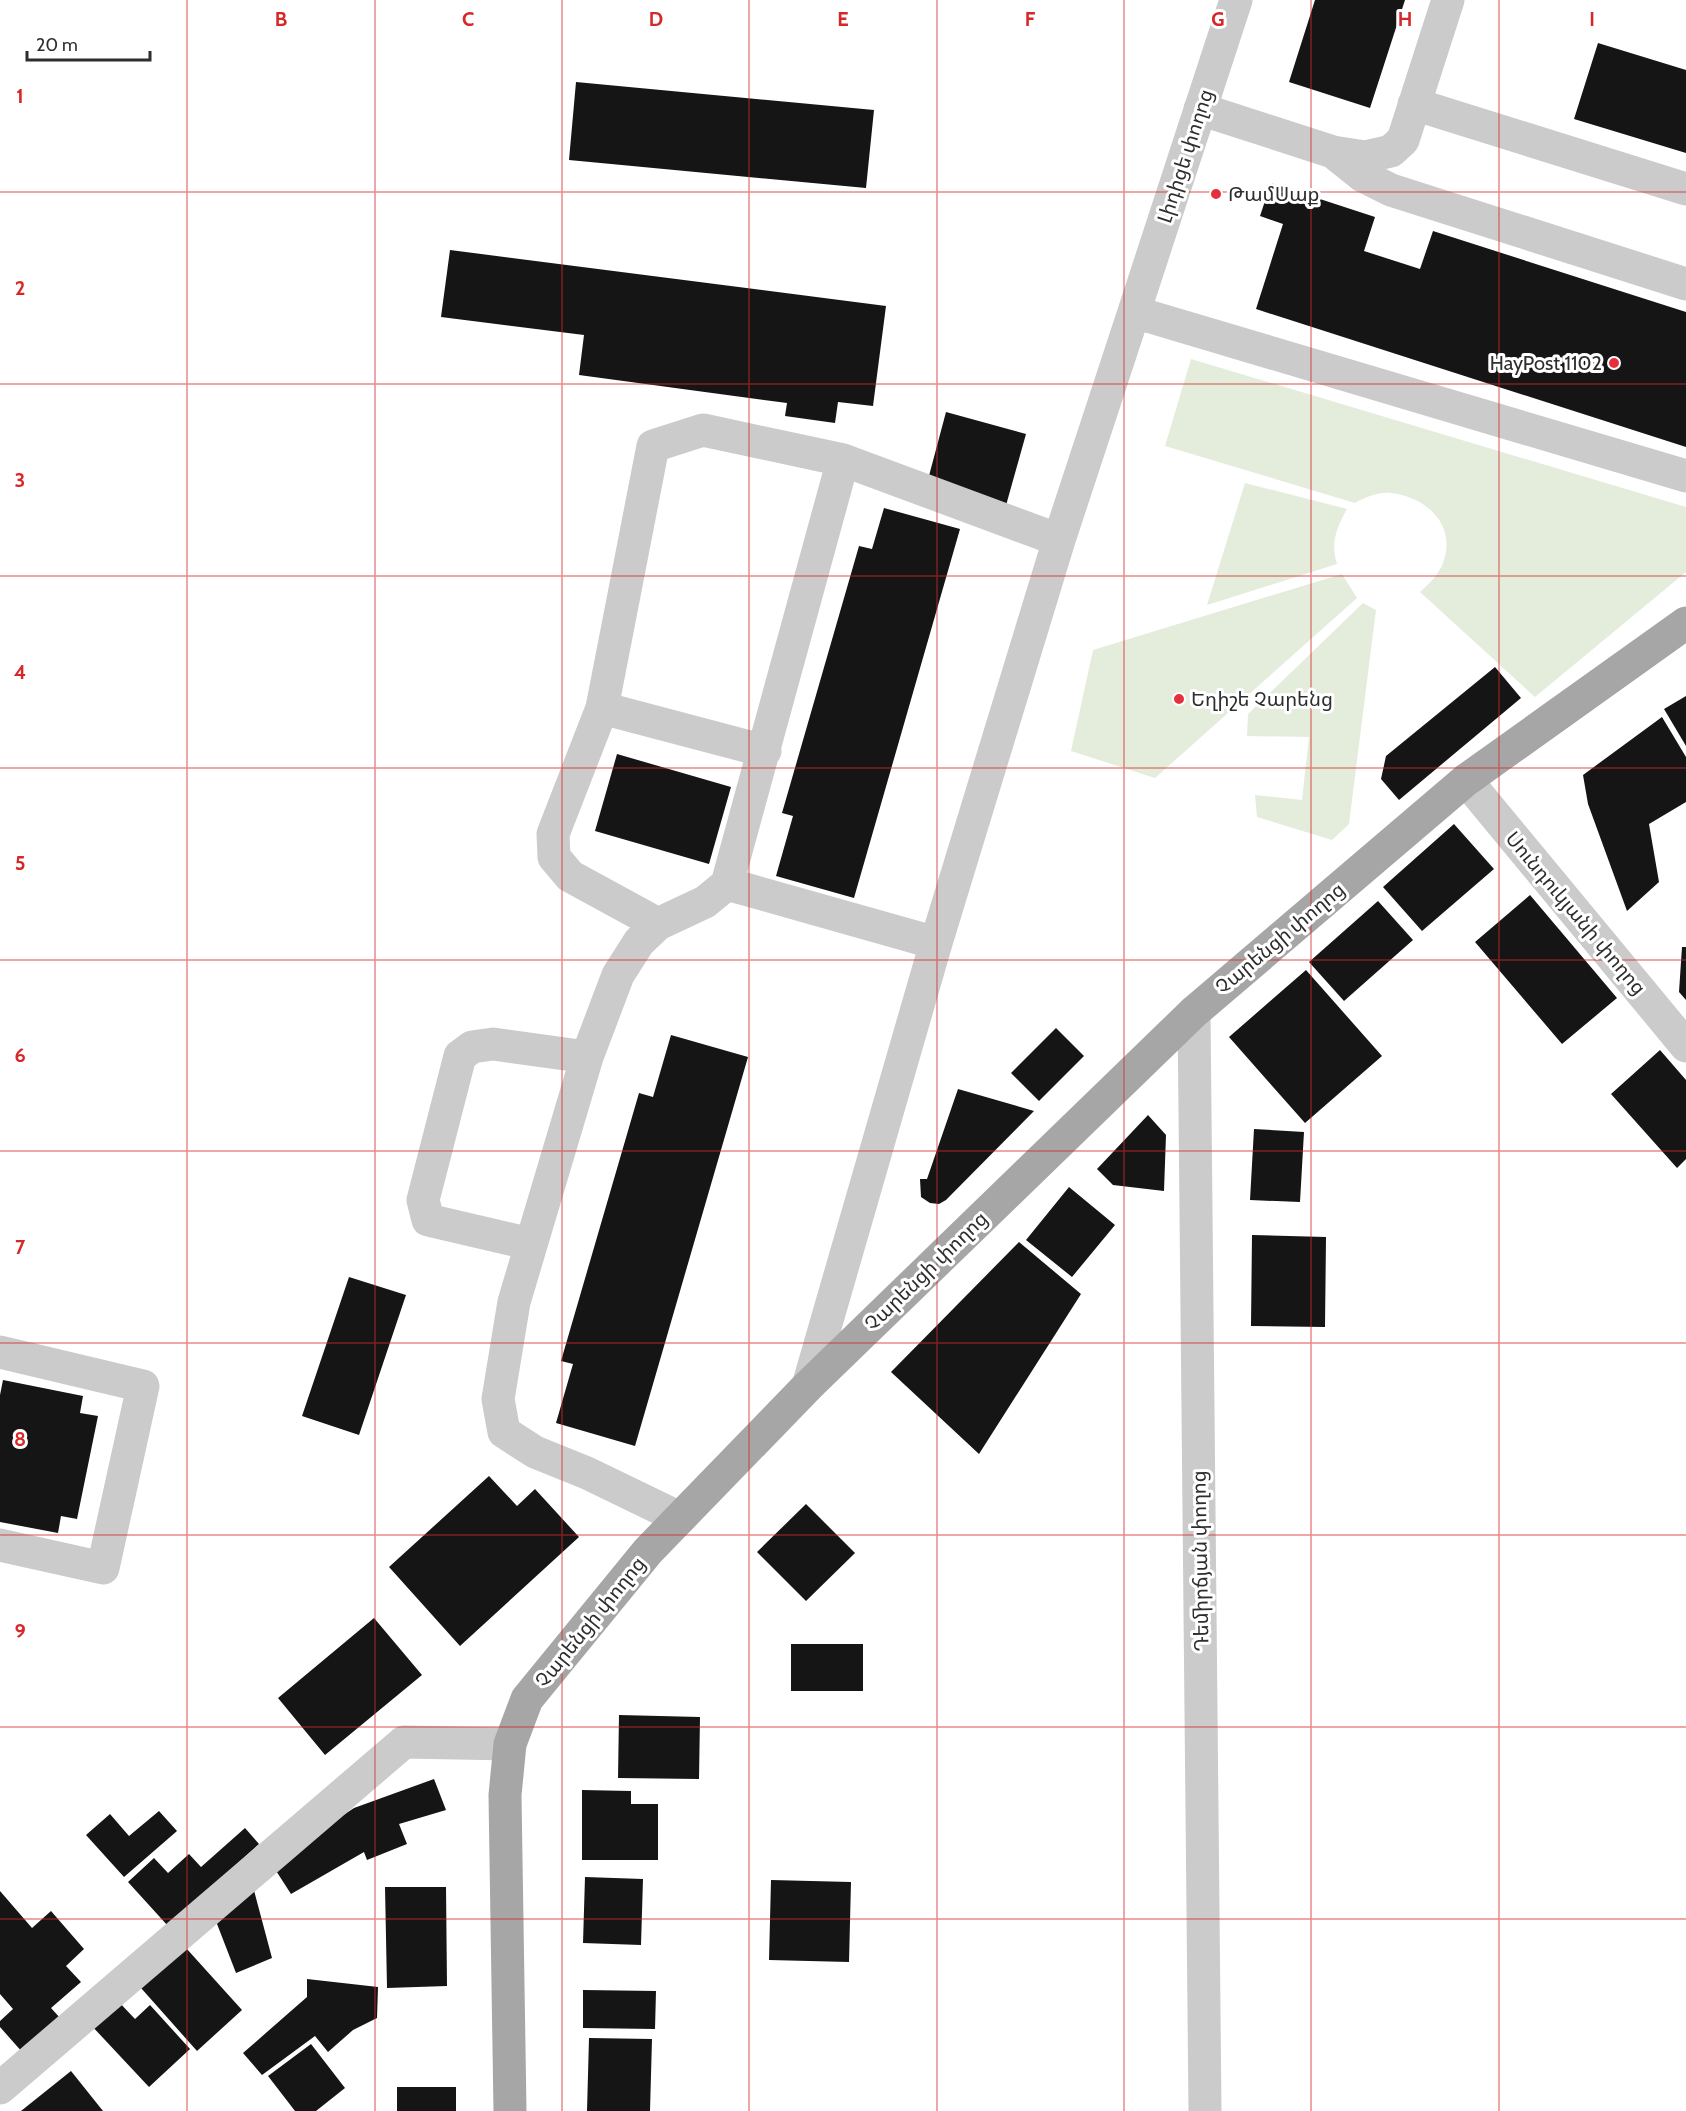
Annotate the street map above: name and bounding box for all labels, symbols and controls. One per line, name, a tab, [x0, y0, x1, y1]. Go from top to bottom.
text: B	[275, 7, 287, 31]
text: C	[462, 7, 474, 31]
text: D	[649, 7, 663, 31]
text: E	[837, 7, 849, 31]
text: F	[1025, 7, 1036, 31]
text: G	[1211, 7, 1225, 31]
text: H	[1398, 7, 1412, 31]
text: I	[1589, 7, 1595, 31]
scale bar	[27, 24, 150, 62]
text: 20 m	[36, 34, 78, 56]
text: 1	[16, 84, 24, 108]
street label: Լիդիցե փողոց	[1152, 86, 1218, 226]
place label: ԹամՍաք	[1228, 182, 1320, 206]
marker: ԹամՍաք	[1209, 187, 1223, 201]
text: 2	[15, 276, 25, 300]
place label: HayPost 1102	[1490, 351, 1602, 375]
marker: HayPost 1102	[1607, 356, 1621, 370]
text: 3	[15, 468, 25, 492]
text: 4	[14, 660, 26, 684]
place label: Եղիշե Չարենց	[1191, 687, 1333, 711]
marker: Եղիշե Չարենց	[1172, 692, 1186, 706]
street label: Սունդուկյանի փողոց	[1501, 827, 1651, 999]
text: 5	[15, 851, 25, 875]
street label: Չարենցի փողոց	[1210, 877, 1350, 999]
text: 6	[14, 1043, 26, 1067]
street label: Չարենցի փողոց	[860, 1206, 992, 1336]
text: 7	[15, 1235, 26, 1259]
text: 8	[14, 1427, 26, 1451]
street label: Դեմիրճյան փողոց	[1186, 1470, 1214, 1652]
street label: Չարենցի փողոց	[530, 1552, 650, 1692]
text: 9	[14, 1619, 26, 1643]

